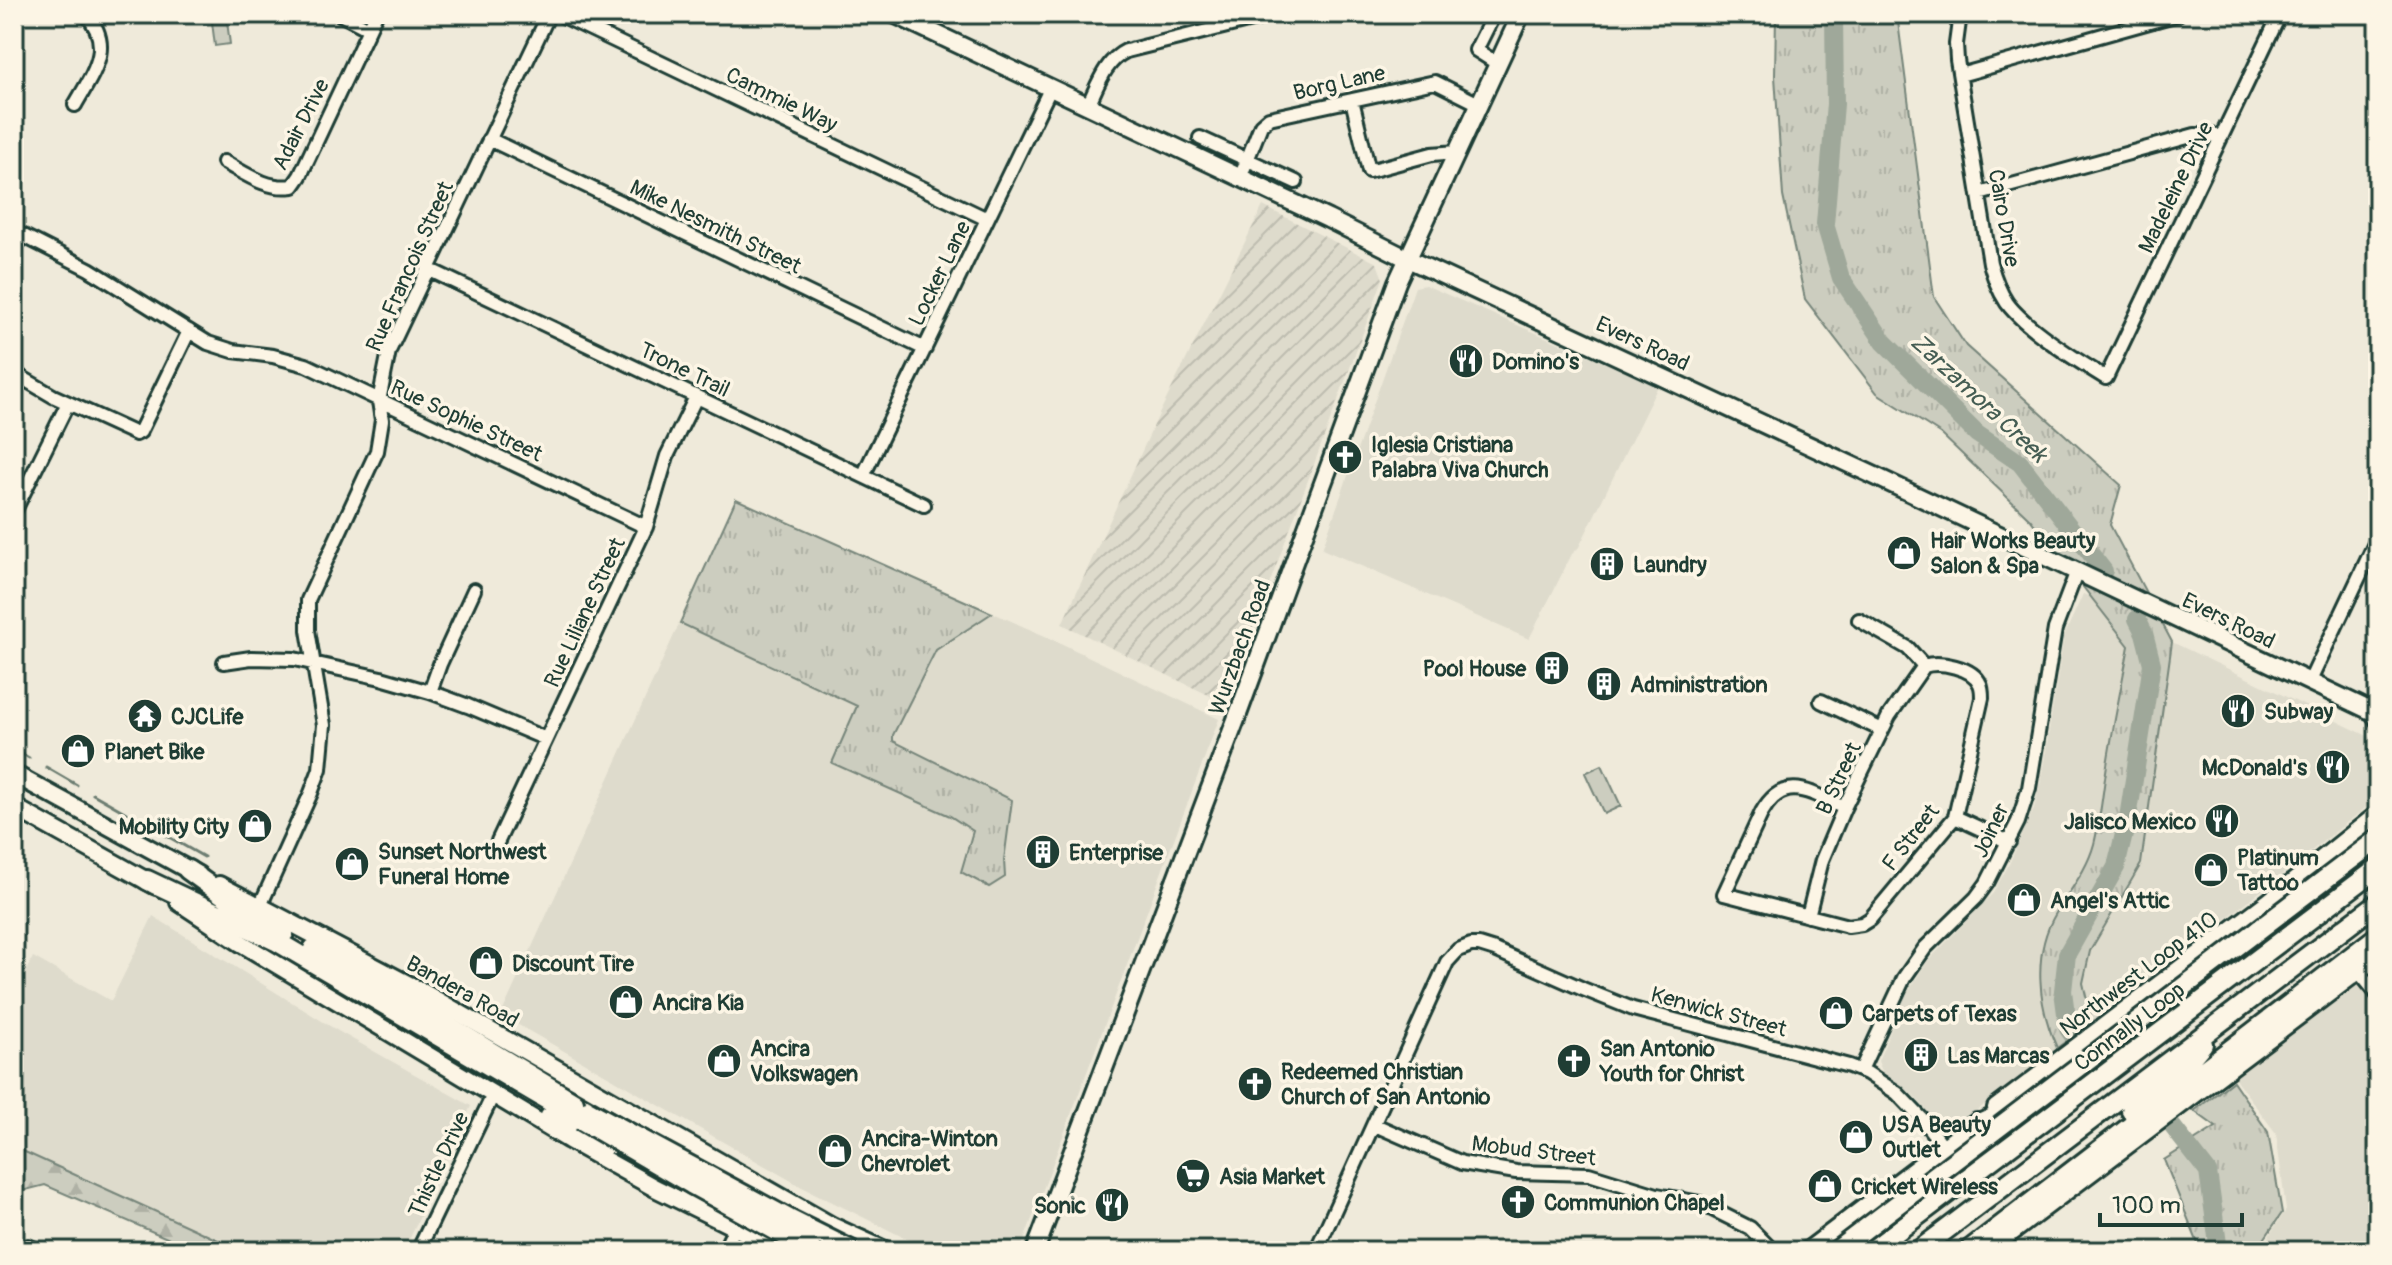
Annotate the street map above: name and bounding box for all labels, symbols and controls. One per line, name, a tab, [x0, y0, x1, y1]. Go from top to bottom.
street label: Borg Lane	[1291, 59, 1388, 107]
street label: Cammie Way	[721, 61, 842, 139]
street label: Adair Drive	[266, 74, 336, 175]
street label: Madeleine Drive	[2132, 117, 2220, 258]
street label: Cairo Drive	[1982, 167, 2026, 269]
street label: Mike Nesmith Street	[625, 173, 806, 281]
street label: Rue Francois Street	[360, 177, 460, 356]
street label: Locker Lane	[902, 216, 977, 331]
street label: Evers Road	[1591, 310, 1694, 378]
water label: Zarzamora Creek	[1905, 328, 2054, 470]
street label: Trone Trail	[635, 336, 734, 404]
restaurant icon: Domino's	[1447, 342, 1485, 380]
place label: Domino's	[1492, 348, 1579, 376]
street label: Rue Sophie Street	[386, 373, 547, 468]
place label: Iglesia Cristiana Palabra Viva Church	[1371, 431, 1549, 484]
church icon: Iglesia Cristiana Palabra Viva Church	[1326, 438, 1364, 476]
place label: Hair Works Beauty Salon & Spa	[1930, 527, 2096, 580]
street label: Rue Liliane Street	[538, 533, 632, 692]
shop icon: Hair Works Beauty Salon & Spa	[1885, 534, 1923, 572]
building icon: Laundry	[1588, 545, 1626, 583]
place label: Laundry	[1633, 551, 1707, 579]
street label: Wurzbach Road	[1202, 576, 1277, 719]
street label: Evers Road	[2177, 586, 2280, 655]
building icon: Pool House	[1533, 649, 1571, 687]
place label: Pool House	[1423, 655, 1527, 683]
building icon: Administration	[1585, 665, 1623, 703]
place label: Administration	[1630, 671, 1768, 699]
restaurant icon: Subway	[2219, 692, 2257, 730]
temple icon: CJCLife	[126, 697, 164, 735]
place label: Subway	[2264, 698, 2334, 726]
place label: CJCLife	[171, 703, 245, 731]
shop icon: Planet Bike	[59, 732, 97, 770]
place label: Planet Bike	[104, 738, 205, 766]
street label: B Street	[1810, 738, 1868, 819]
restaurant icon: McDonald's	[2314, 748, 2352, 786]
place label: McDonald's	[2202, 754, 2307, 782]
street label: F Street	[1876, 798, 1946, 877]
street label: Joiner	[1966, 798, 2016, 862]
restaurant icon: Jalisco Mexico	[2203, 802, 2241, 840]
shop icon: Mobility City	[236, 807, 274, 845]
place label: Jalisco Mexico	[2064, 808, 2196, 836]
place label: Mobility City	[119, 813, 230, 841]
building icon: Enterprise	[1024, 833, 1062, 871]
place label: Sunset Northwest Funeral Home	[378, 838, 547, 891]
place label: Enterprise	[1069, 839, 1164, 867]
place label: Platinum Tattoo	[2236, 844, 2319, 897]
shop icon: Sunset Northwest Funeral Home	[333, 845, 371, 883]
shop icon: Platinum Tattoo	[2192, 851, 2230, 889]
shop icon: Angel's Attic	[2005, 881, 2043, 919]
place label: Angel's Attic	[2050, 887, 2170, 915]
street label: Northwest Loop 410	[2054, 905, 2223, 1042]
shop icon: Discount Tire	[467, 944, 505, 982]
street label: Bandera Road	[401, 949, 524, 1034]
place label: Discount Tire	[512, 950, 635, 978]
street label: Connally Loop	[2069, 976, 2191, 1078]
street label: Kenwick Street	[1648, 980, 1790, 1044]
shop icon: Ancira Kia	[607, 983, 645, 1021]
place label: Ancira Kia	[652, 989, 744, 1017]
shop icon: Carpets of Texas	[1817, 994, 1855, 1032]
place label: Carpets of Texas	[1862, 1000, 2017, 1028]
place label: Ancira Volkswagen	[750, 1035, 858, 1088]
place label: San Antonio Youth for Christ	[1599, 1035, 1745, 1088]
building icon: Las Marcas	[1902, 1036, 1940, 1074]
shop icon: Ancira Volkswagen	[705, 1042, 743, 1080]
church icon: San Antonio Youth for Christ	[1555, 1042, 1593, 1080]
place label: Las Marcas	[1947, 1042, 2050, 1070]
place label: Redeemed Christian Church of San Antonio	[1281, 1058, 1491, 1111]
church icon: Redeemed Christian Church of San Antonio	[1236, 1065, 1274, 1103]
street label: Thistle Drive	[402, 1107, 476, 1222]
place label: USA Beauty Outlet	[1882, 1111, 1991, 1164]
shop icon: USA Beauty Outlet	[1837, 1118, 1875, 1156]
place label: Ancira-Winton Chevrolet	[861, 1125, 998, 1178]
street label: Mobud Street	[1470, 1129, 1598, 1173]
shop icon: Ancira-Winton Chevrolet	[816, 1132, 854, 1170]
supermarket icon: Asia Market	[1174, 1157, 1212, 1195]
place label: Asia Market	[1219, 1163, 1326, 1191]
shop icon: Cricket Wireless	[1806, 1167, 1844, 1205]
place label: Cricket Wireless	[1851, 1173, 1998, 1201]
scale bar	[2100, 1177, 2242, 1227]
church icon: Communion Chapel	[1499, 1183, 1537, 1221]
restaurant icon: Sonic	[1093, 1186, 1131, 1224]
place label: Communion Chapel	[1544, 1189, 1725, 1217]
text: 100 m	[2112, 1191, 2181, 1220]
place label: Sonic	[1034, 1192, 1086, 1220]

